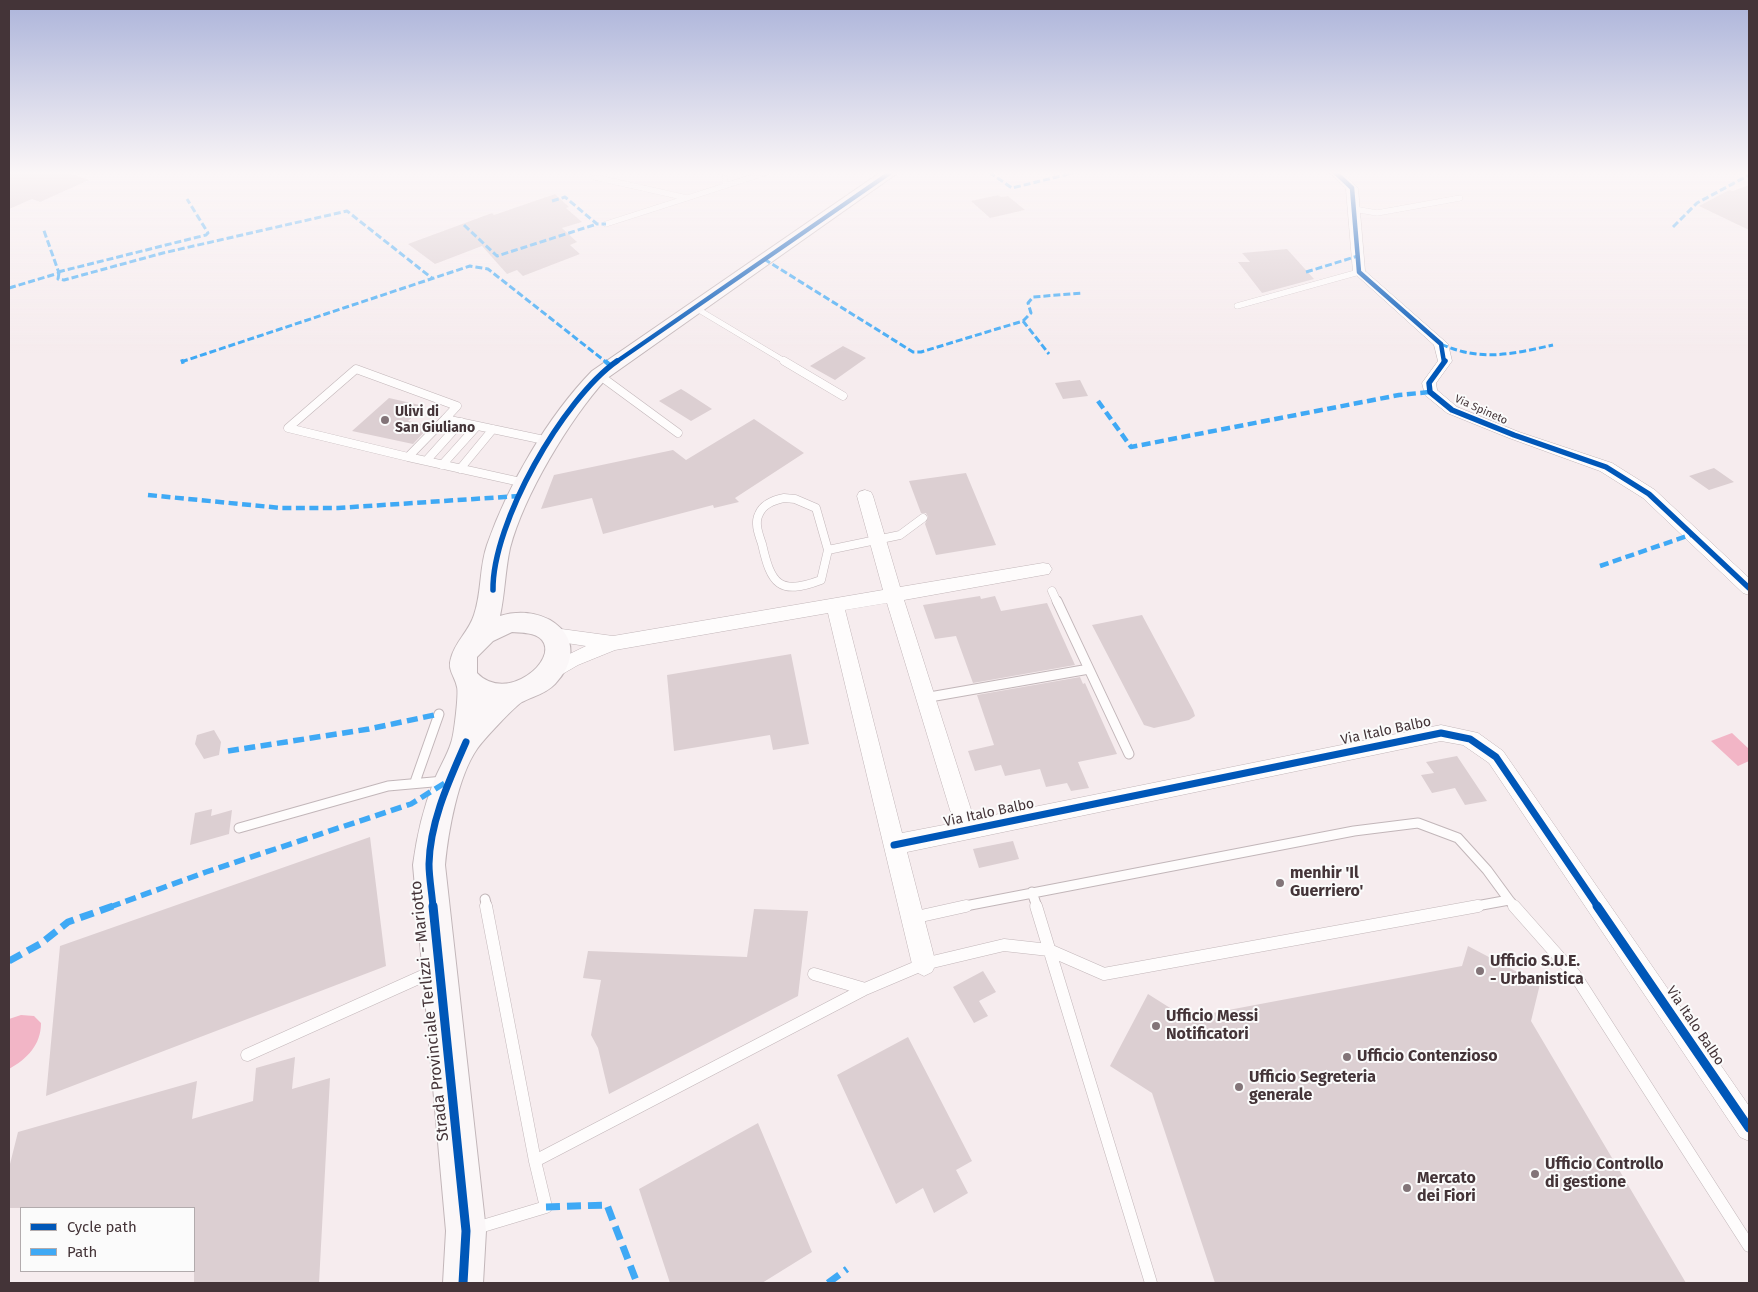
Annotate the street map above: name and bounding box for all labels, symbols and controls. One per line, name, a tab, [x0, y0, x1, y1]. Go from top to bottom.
street label: Via Spineto	[1453, 392, 1509, 428]
place label: Ulivi di San Giuliano	[395, 404, 475, 437]
marker: Ulivi di San Giuliano	[379, 414, 391, 426]
street label: Via Italo Balbo	[1339, 713, 1433, 749]
street label: Via Italo Balbo	[942, 795, 1036, 831]
place label: menhir 'Il Guerriero'	[1290, 864, 1363, 902]
marker: menhir 'Il Guerriero'	[1274, 877, 1286, 889]
street label: Strada Provinciale Terlizzi - Mariotto	[407, 880, 453, 1142]
place label: Ufficio S.U.E. - Urbanistica	[1490, 952, 1584, 990]
marker: Ufficio S.U.E. - Urbanistica	[1474, 965, 1486, 977]
street label: Via Italo Balbo	[1662, 983, 1728, 1069]
place label: Ufficio Messi Notificatori	[1166, 1007, 1258, 1045]
marker: Ufficio Messi Notificatori	[1150, 1020, 1162, 1032]
place label: Ufficio Contenzioso	[1357, 1047, 1498, 1067]
marker: Ufficio Contenzioso	[1341, 1051, 1353, 1063]
place label: Ufficio Segreteria generale	[1249, 1068, 1376, 1106]
marker: Ufficio Segreteria generale	[1233, 1081, 1245, 1093]
place label: Ufficio Controllo di gestione	[1545, 1155, 1664, 1193]
marker: Ufficio Controllo di gestione	[1529, 1168, 1541, 1180]
place label: Mercato dei Fiori	[1417, 1169, 1476, 1207]
marker: Mercato dei Fiori	[1401, 1182, 1413, 1194]
legend	[20, 1207, 195, 1272]
text: Cycle path	[67, 1218, 137, 1236]
text: Path	[67, 1243, 97, 1261]

